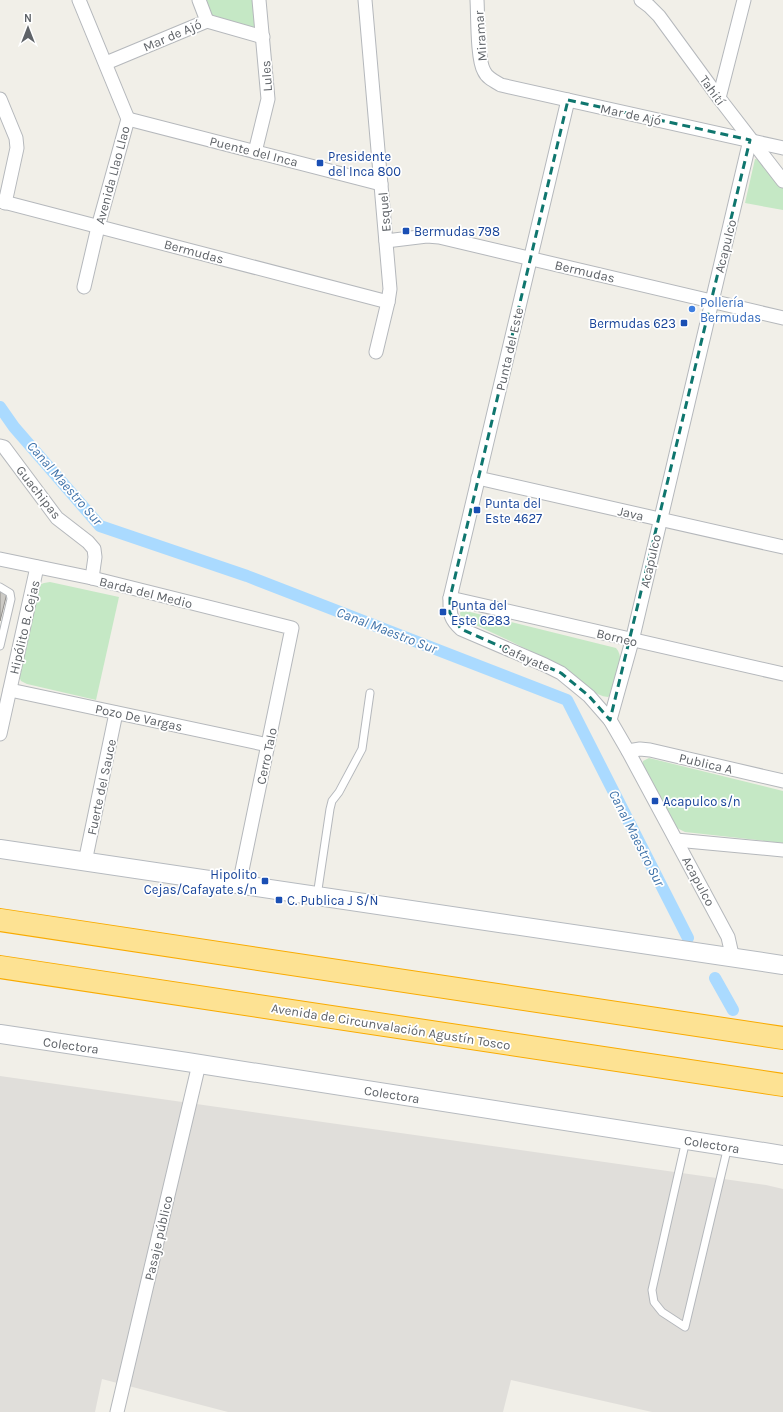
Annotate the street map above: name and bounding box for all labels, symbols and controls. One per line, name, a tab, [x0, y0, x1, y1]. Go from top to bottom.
north arrow	[8, 8, 48, 48]
street label: Miramar	[471, 10, 490, 62]
text: N	[24, 12, 32, 25]
street label: Mar de Ajó	[141, 16, 204, 54]
street label: Lules	[258, 60, 275, 92]
street label: Tahití	[697, 73, 728, 108]
street label: Mar de Ajó	[599, 101, 663, 128]
street label: Avenida Llao Llao	[92, 124, 133, 226]
street label: Puente del Inca	[208, 133, 300, 170]
place label: Presidente del Inca 800	[328, 149, 401, 179]
marker: Presidente del Inca 800	[315, 158, 325, 168]
street label: Esquel	[375, 191, 395, 233]
street label: Acapulco	[712, 218, 739, 274]
place label: Bermudas 798	[414, 224, 500, 239]
marker: Bermudas 798	[401, 226, 411, 236]
street label: Bermudas	[162, 236, 226, 267]
street label: Bermudas	[553, 257, 617, 286]
place label: Pollería Bermudas	[700, 295, 761, 325]
marker: Pollería Bermudas	[687, 304, 697, 314]
street label: Punta del Este	[493, 306, 526, 392]
place label: Bermudas 623	[589, 316, 676, 331]
marker: Bermudas 623	[679, 318, 689, 328]
water label: Canal Maestro Sur	[23, 438, 107, 530]
street label: Guachipas	[13, 463, 64, 522]
place label: Punta del Este 4627	[485, 496, 542, 526]
street label: Java	[616, 503, 645, 524]
marker: Punta del Este 4627	[472, 505, 482, 515]
street label: Acapulco	[637, 533, 664, 589]
street label: Barda del Medio	[98, 574, 194, 611]
street label: Hipólito B. Cejas	[6, 578, 43, 676]
place label: Punta del Este 6283	[451, 598, 510, 628]
water label: Canal Maestro Sur	[334, 603, 441, 658]
marker: Punta del Este 6283	[438, 607, 448, 617]
street label: Borneo	[595, 626, 639, 649]
street label: Cafayate	[499, 640, 553, 675]
street label: Pozo De Vargas	[94, 701, 184, 734]
street label: Cerro Talo	[253, 726, 280, 786]
street label: Fuerte del Sauce	[84, 737, 119, 836]
street label: Publica A	[678, 750, 735, 777]
water label: Canal Maestro Sur	[605, 787, 669, 890]
place label: Acapulco s/n	[663, 794, 741, 809]
marker: Acapulco s/n	[650, 796, 660, 806]
street label: Acapulco	[679, 854, 718, 909]
place label: Hipolito Cejas/Cafayate s/n	[144, 867, 257, 897]
marker: Hipolito Cejas/Cafayate s/n	[260, 876, 270, 886]
place label: C. Publica J S/N	[287, 893, 378, 908]
marker: C. Publica J S/N	[274, 895, 284, 905]
street label: Avenida de Circunvalación Agustín Tosco	[270, 1000, 512, 1053]
street label: Colectora	[42, 1034, 100, 1057]
street label: Colectora	[363, 1083, 421, 1106]
street label: Colectora	[683, 1133, 741, 1156]
street label: Pasaje público	[141, 1194, 176, 1282]

